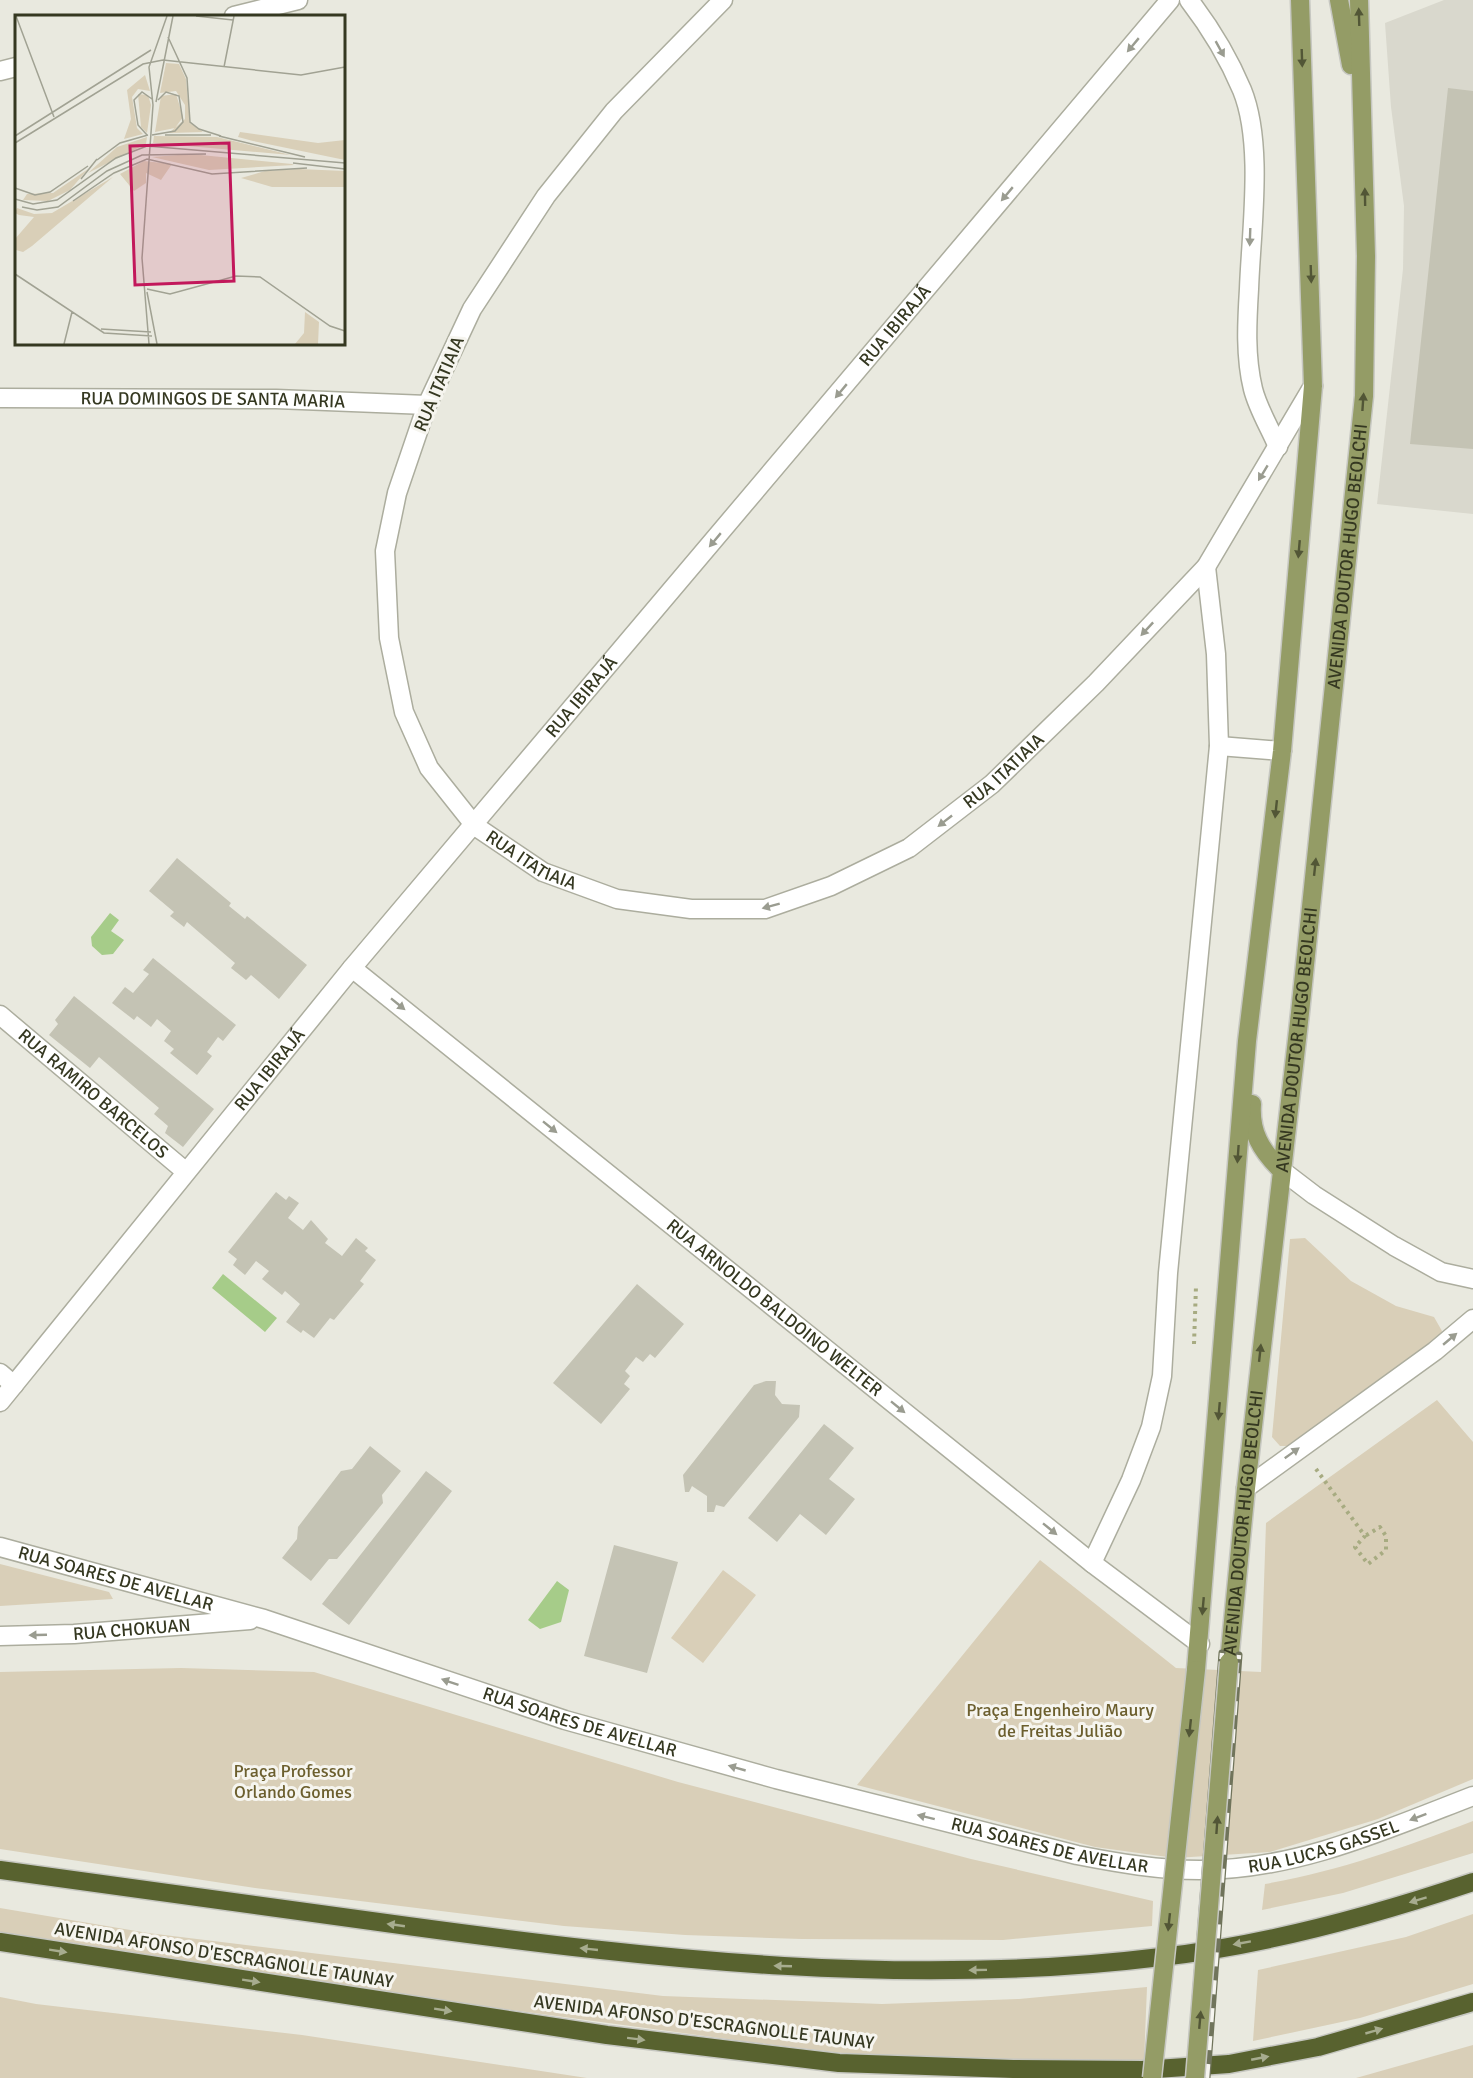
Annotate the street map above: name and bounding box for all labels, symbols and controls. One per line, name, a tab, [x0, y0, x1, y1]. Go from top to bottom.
one-way arrow	[1355, 7, 1364, 26]
inset map	[15, 15, 345, 345]
one-way arrow	[1126, 37, 1139, 53]
one-way arrow	[1215, 41, 1225, 58]
one-way arrow	[1298, 49, 1307, 68]
one-way arrow	[1001, 186, 1014, 201]
one-way arrow	[1360, 188, 1370, 207]
one-way arrow	[1246, 228, 1255, 247]
one-way arrow	[1306, 265, 1316, 284]
street label: RUA IBIRAJÁ	[854, 280, 936, 371]
street label: RUA ITATIAIA	[409, 333, 469, 435]
one-way arrow	[834, 383, 847, 399]
street label: RUA DOMINGOS DE SANTA MARIA	[81, 387, 346, 413]
one-way arrow	[1358, 392, 1368, 411]
street label: AVENIDA DOUTOR HUGO BEOLCHI	[1323, 423, 1372, 690]
one-way arrow	[1257, 465, 1268, 481]
one-way arrow	[709, 532, 722, 547]
one-way arrow	[1294, 540, 1304, 559]
one-way arrow	[1141, 622, 1155, 636]
street label: RUA IBIRAJÁ	[541, 652, 622, 742]
street label: RUA ITATIAIA	[959, 729, 1049, 813]
one-way arrow	[1271, 800, 1281, 819]
one-way arrow	[937, 814, 953, 827]
street label: RUA ITATIAIA	[482, 826, 580, 894]
one-way arrow	[1311, 858, 1320, 877]
one-way arrow	[762, 902, 780, 911]
street label: AVENIDA DOUTOR HUGO BEOLCHI	[1271, 906, 1322, 1173]
one-way arrow	[390, 998, 406, 1011]
street label: RUA RAMIRO BARCELOS	[14, 1024, 173, 1163]
street label: RUA IBIRAJÁ	[230, 1024, 310, 1115]
one-way arrow	[542, 1120, 558, 1133]
one-way arrow	[1234, 1145, 1243, 1164]
street label: RUA ARNOLDO BALDOINO WELTER	[662, 1214, 887, 1401]
one-way arrow	[1442, 1332, 1458, 1345]
one-way arrow	[1256, 1343, 1265, 1362]
street label: AVENIDA DOUTOR HUGO BEOLCHI	[1219, 1389, 1268, 1656]
one-way arrow	[890, 1400, 905, 1413]
one-way arrow	[1214, 1402, 1223, 1421]
one-way arrow	[1284, 1447, 1300, 1459]
one-way arrow	[1042, 1523, 1058, 1536]
street label: RUA SOARES DE AVELLAR	[16, 1541, 216, 1616]
one-way arrow	[1198, 1596, 1208, 1615]
street label: RUA CHOKUAN	[72, 1614, 191, 1645]
one-way arrow	[29, 1630, 48, 1639]
one-way arrow	[441, 1677, 459, 1687]
street label: RUA SOARES DE AVELLAR	[480, 1682, 680, 1762]
park label: Praça Engenheiro Maury de Freitas Julião	[966, 1699, 1154, 1742]
one-way arrow	[1185, 1719, 1195, 1738]
park label: Praça Professor Orlando Gomes	[233, 1760, 353, 1803]
one-way arrow	[728, 1763, 746, 1772]
one-way arrow	[917, 1812, 935, 1822]
one-way arrow	[1409, 1812, 1427, 1822]
street label: RUA SOARES DE AVELLAR	[949, 1813, 1150, 1878]
street label: RUA LUCAS GASSEL	[1247, 1815, 1402, 1878]
one-way arrow	[1212, 1816, 1222, 1835]
one-way arrow	[1409, 1896, 1427, 1905]
one-way arrow	[1164, 1913, 1174, 1932]
street label: AVENIDA AFONSO D'ESCRAGNOLLE TAUNAY	[53, 1917, 395, 1993]
one-way arrow	[386, 1920, 405, 1929]
one-way arrow	[1232, 1939, 1251, 1948]
one-way arrow	[579, 1944, 598, 1954]
one-way arrow	[48, 1947, 67, 1956]
one-way arrow	[774, 1962, 793, 1971]
one-way arrow	[969, 1965, 988, 1975]
one-way arrow	[241, 1976, 260, 1985]
street label: AVENIDA AFONSO D'ESCRAGNOLLE TAUNAY	[533, 1990, 875, 2054]
one-way arrow	[434, 2006, 453, 2015]
one-way arrow	[1196, 2010, 1205, 2029]
one-way arrow	[1365, 2026, 1383, 2035]
one-way arrow	[627, 2034, 646, 2044]
one-way arrow	[1251, 2053, 1270, 2062]

